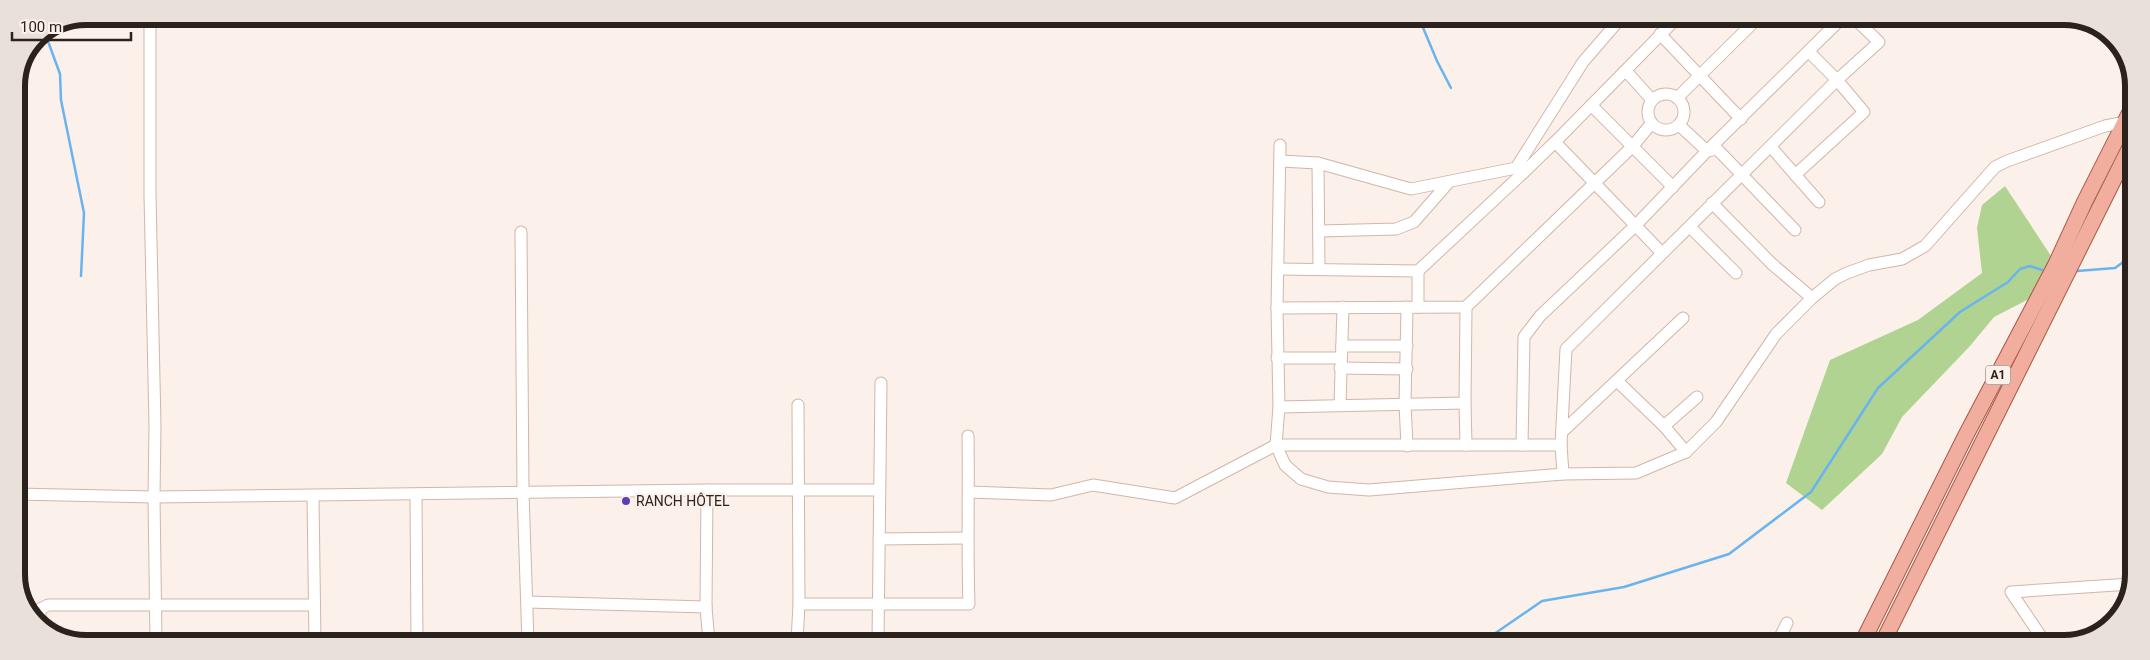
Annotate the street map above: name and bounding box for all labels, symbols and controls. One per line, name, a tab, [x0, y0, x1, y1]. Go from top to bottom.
scale bar	[12, 10, 131, 42]
text: 100 m	[20, 18, 62, 36]
road number: A1	[1986, 366, 2010, 384]
place label: RANCH HÔTEL	[636, 492, 730, 509]
marker: RANCH HÔTEL	[620, 495, 632, 507]

